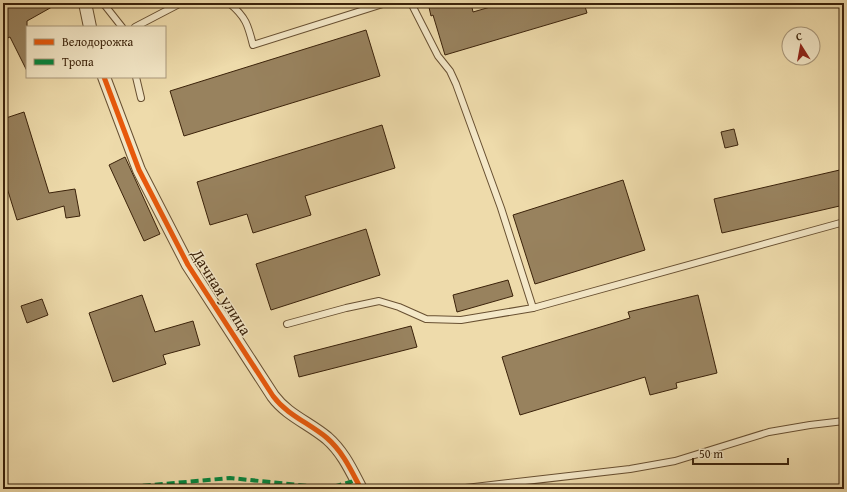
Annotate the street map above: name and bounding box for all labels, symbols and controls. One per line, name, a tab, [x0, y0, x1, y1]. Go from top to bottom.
legend	[26, 26, 166, 78]
north arrow	[781, 26, 821, 66]
text: С	[795, 28, 804, 45]
text: Велодорожка	[62, 33, 133, 50]
text: Тропа	[62, 53, 94, 70]
street label: Дачная улица	[185, 243, 258, 340]
scale bar	[693, 440, 788, 466]
text: 50 m	[699, 445, 723, 462]

